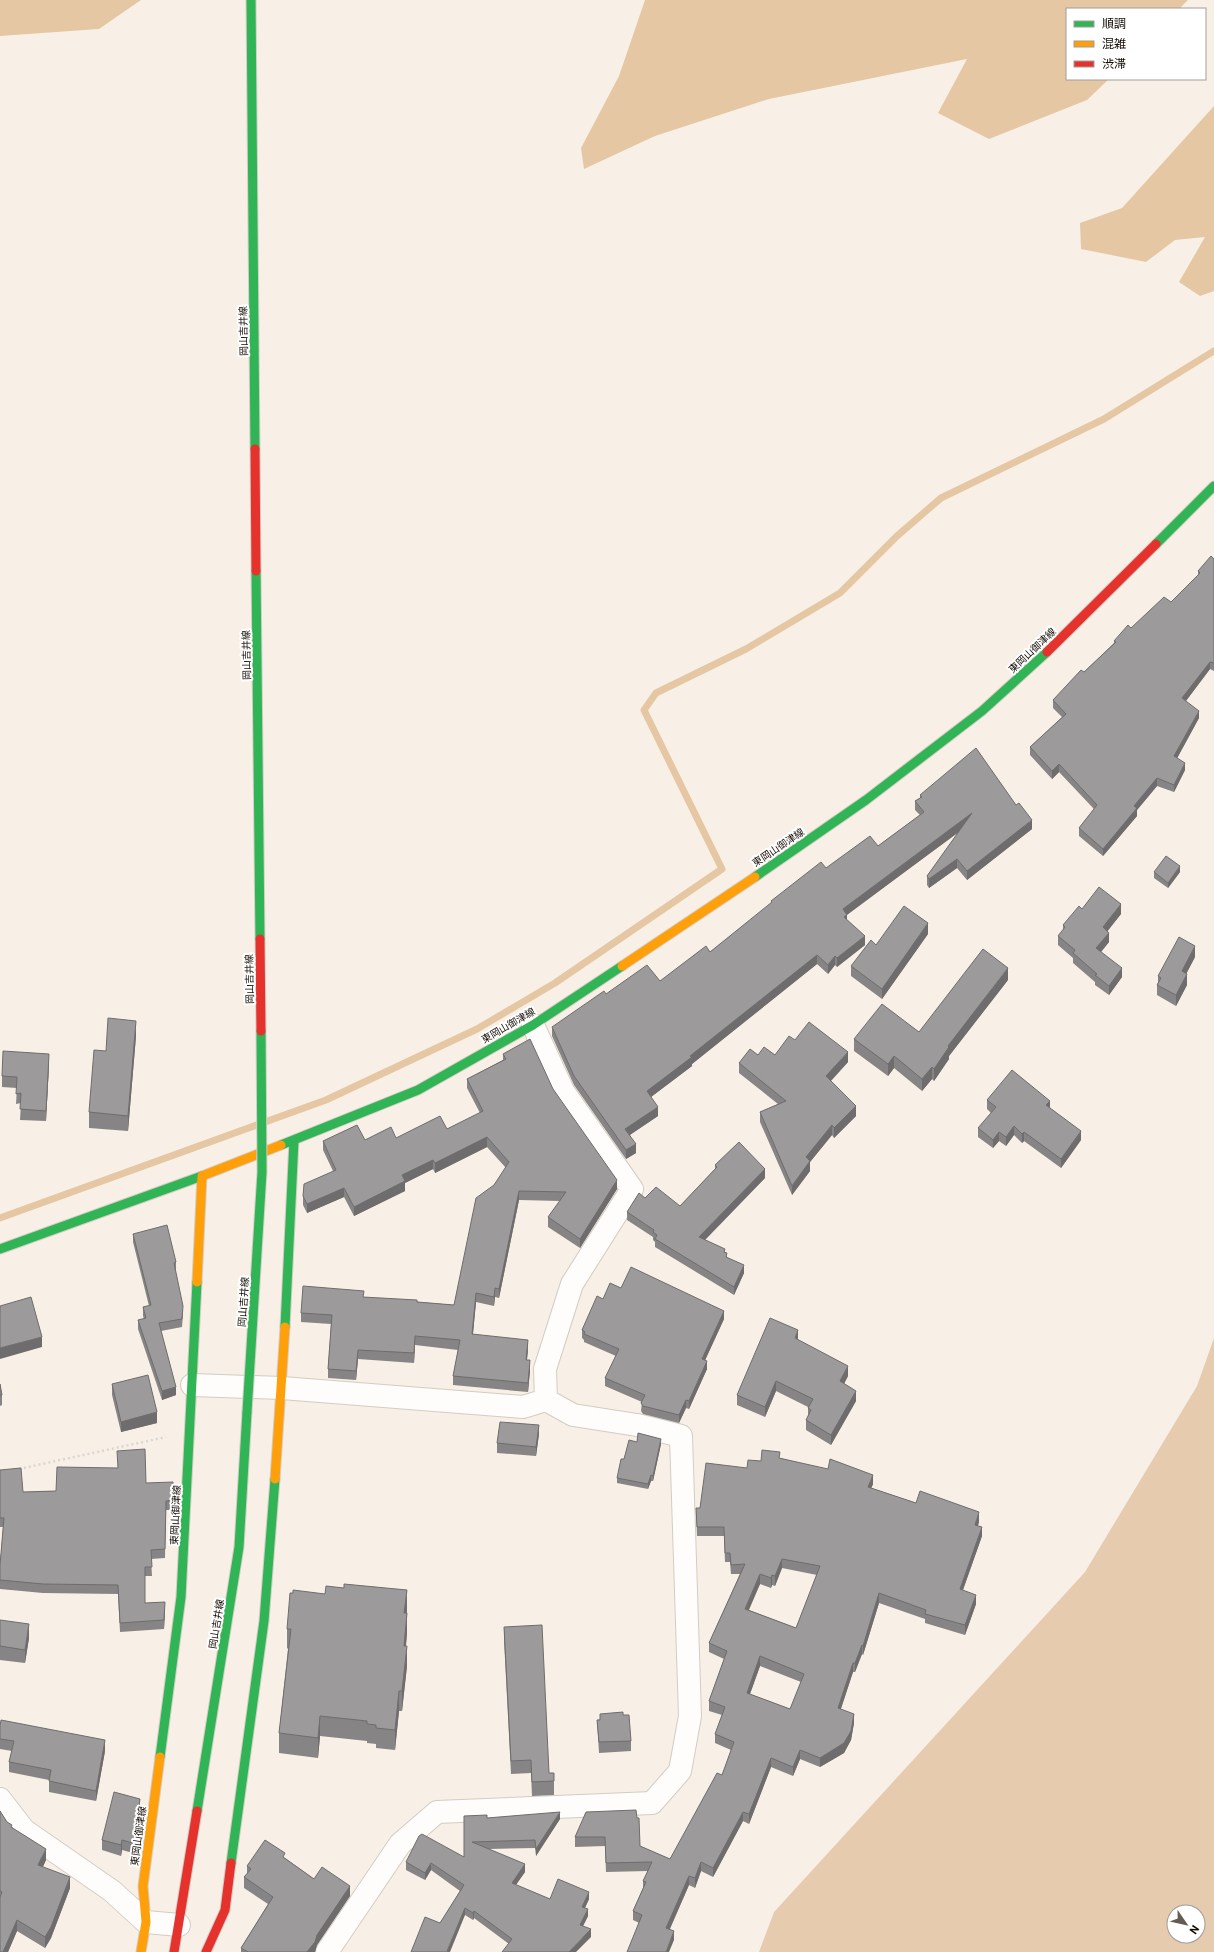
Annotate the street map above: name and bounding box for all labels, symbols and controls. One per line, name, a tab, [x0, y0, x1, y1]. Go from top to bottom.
legend	[1066, 8, 1206, 80]
text: 順調	[1102, 17, 1126, 31]
text: 混雑	[1102, 37, 1126, 51]
text: 渋滞	[1102, 57, 1126, 71]
street label: 岡山吉井線	[238, 306, 249, 356]
street label: 東岡山御津線	[1007, 626, 1058, 675]
street label: 岡山吉井線	[241, 630, 252, 680]
street label: 東岡山御津線	[750, 826, 806, 869]
street label: 岡山吉井線	[244, 954, 255, 1004]
street label: 東岡山御津線	[480, 1006, 537, 1045]
street label: 岡山吉井線	[236, 1277, 251, 1327]
street label: 東岡山御津線	[168, 1485, 183, 1545]
street label: 岡山吉井線	[207, 1599, 226, 1650]
street label: 東岡山御津線	[129, 1806, 148, 1867]
north arrow	[1166, 1904, 1206, 1944]
text: N	[1186, 1922, 1201, 1936]

